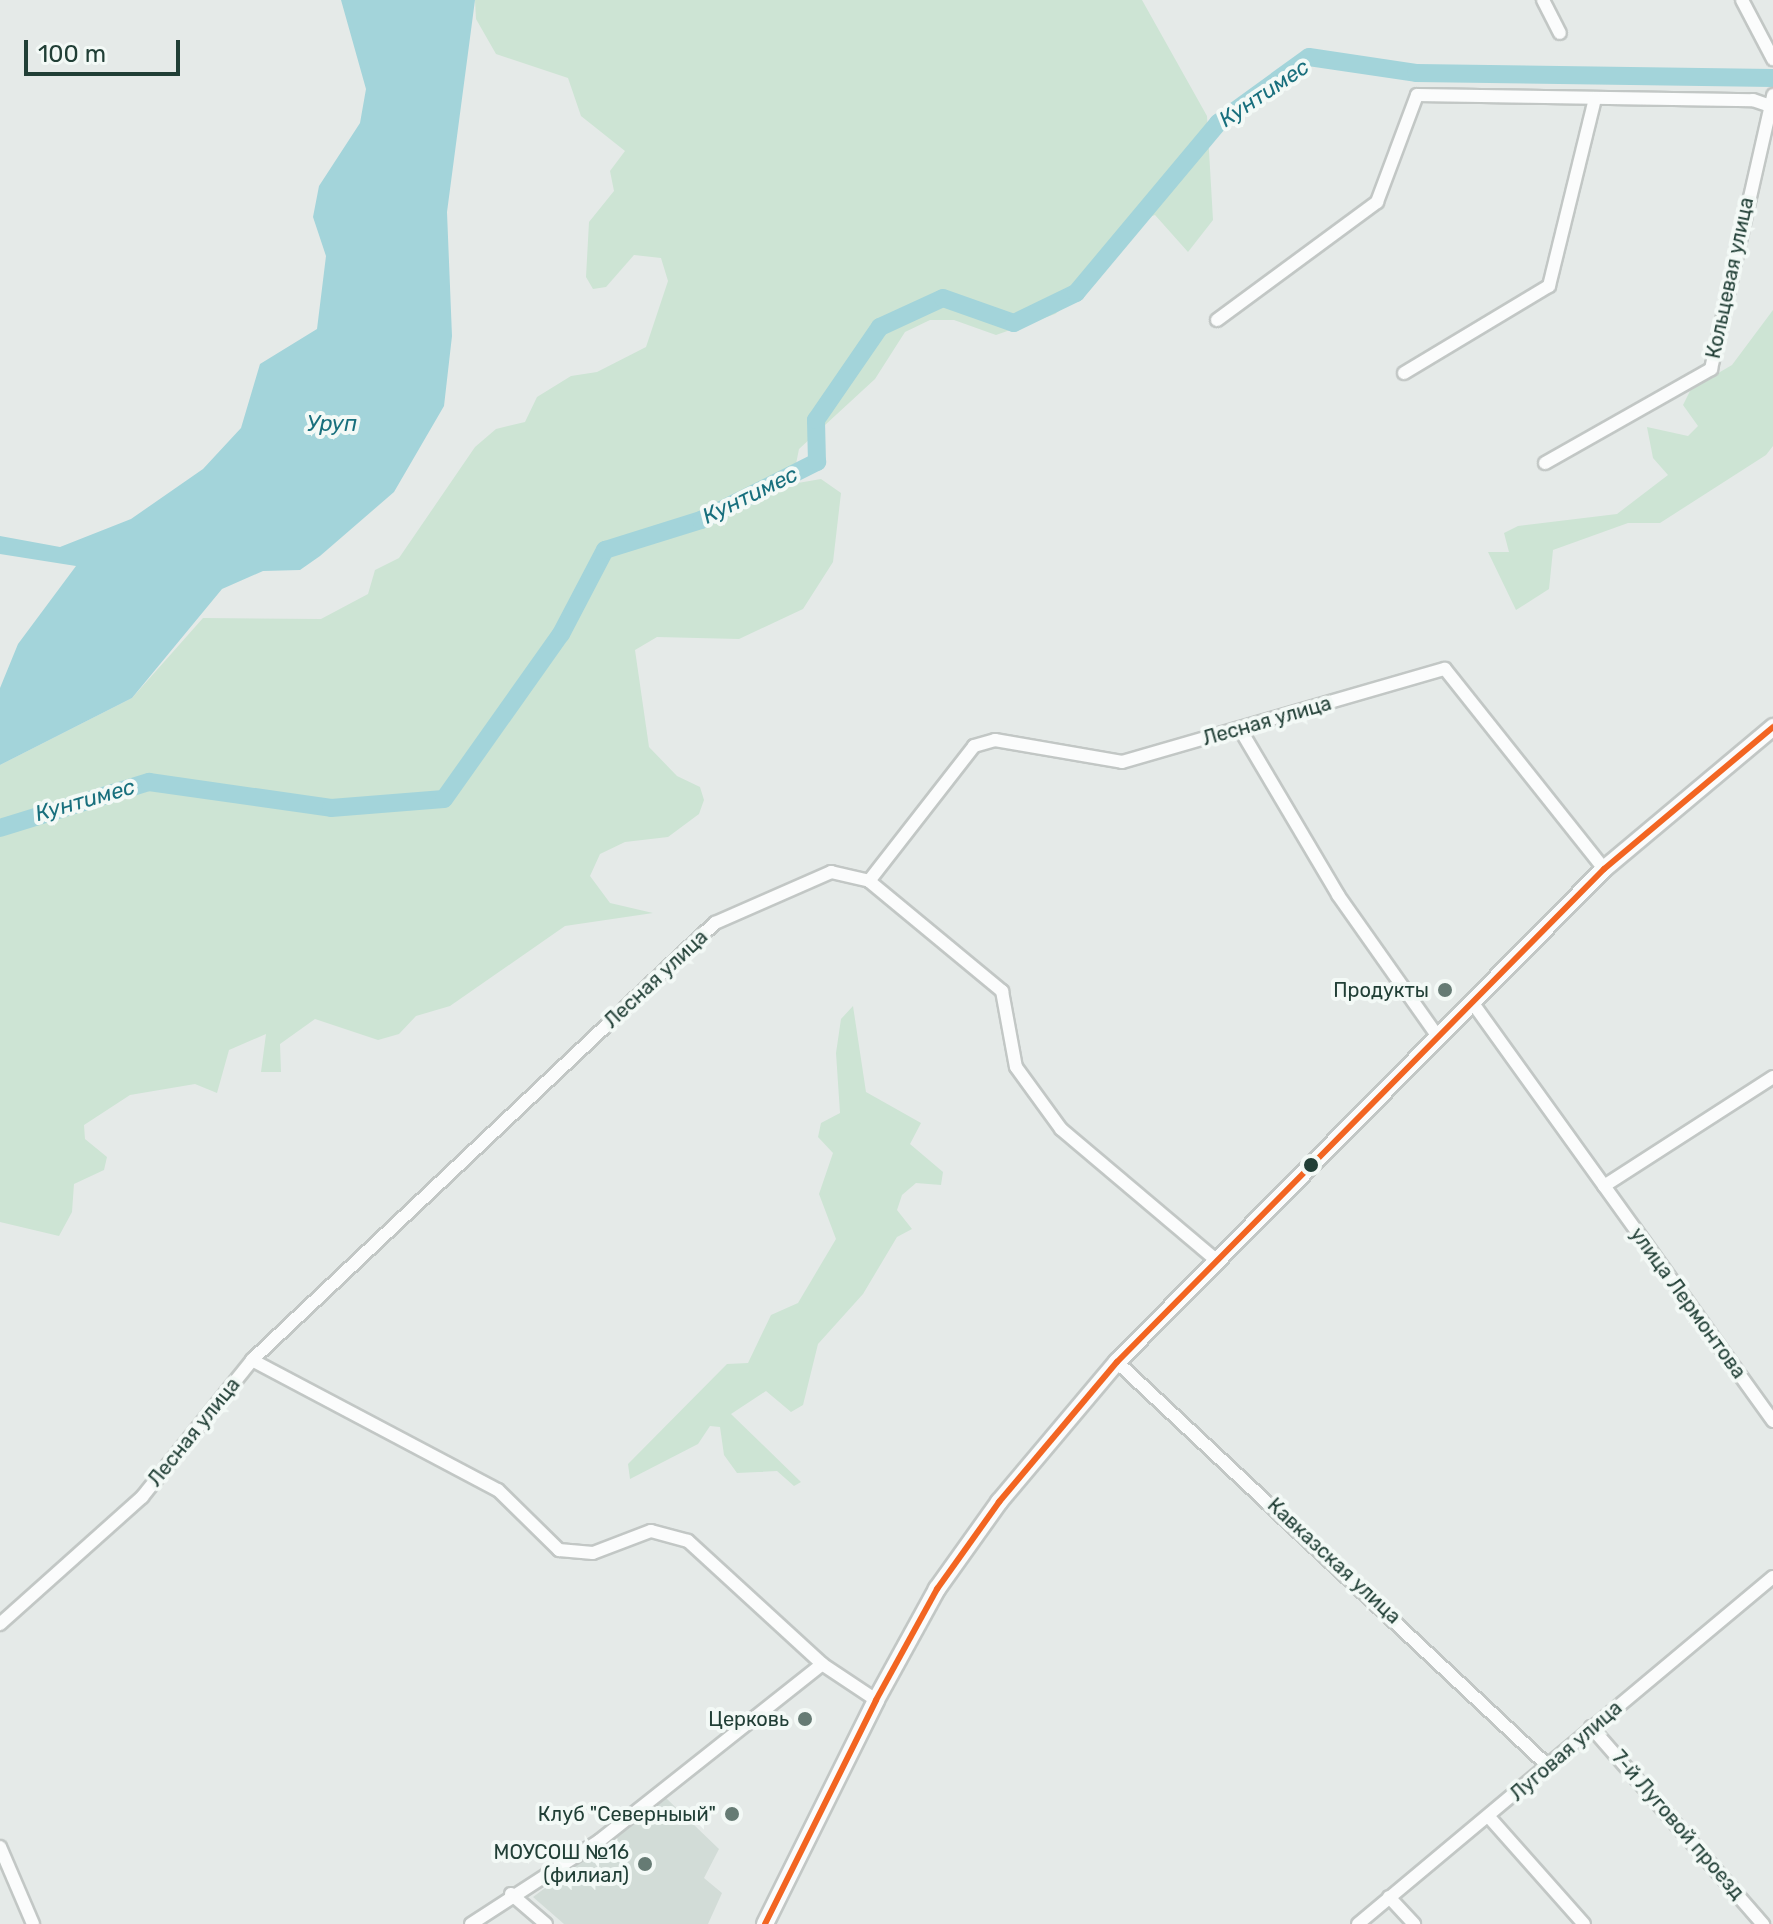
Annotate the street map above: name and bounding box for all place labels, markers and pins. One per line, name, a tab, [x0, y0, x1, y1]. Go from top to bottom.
place label: Продукты	[1333, 978, 1429, 1002]
marker: Продукты	[1436, 981, 1454, 999]
unlabelled marker	[1303, 1157, 1319, 1173]
place label: Церковь	[708, 1707, 789, 1731]
marker: Церковь	[796, 1710, 814, 1728]
place label: Клуб "Северныый"	[538, 1802, 716, 1826]
marker: Клуб "Северныый"	[723, 1805, 741, 1823]
place label: МОУСОШ №16 (филиал)	[494, 1840, 629, 1887]
marker: МОУСОШ №16 (филиал)	[636, 1855, 654, 1873]

